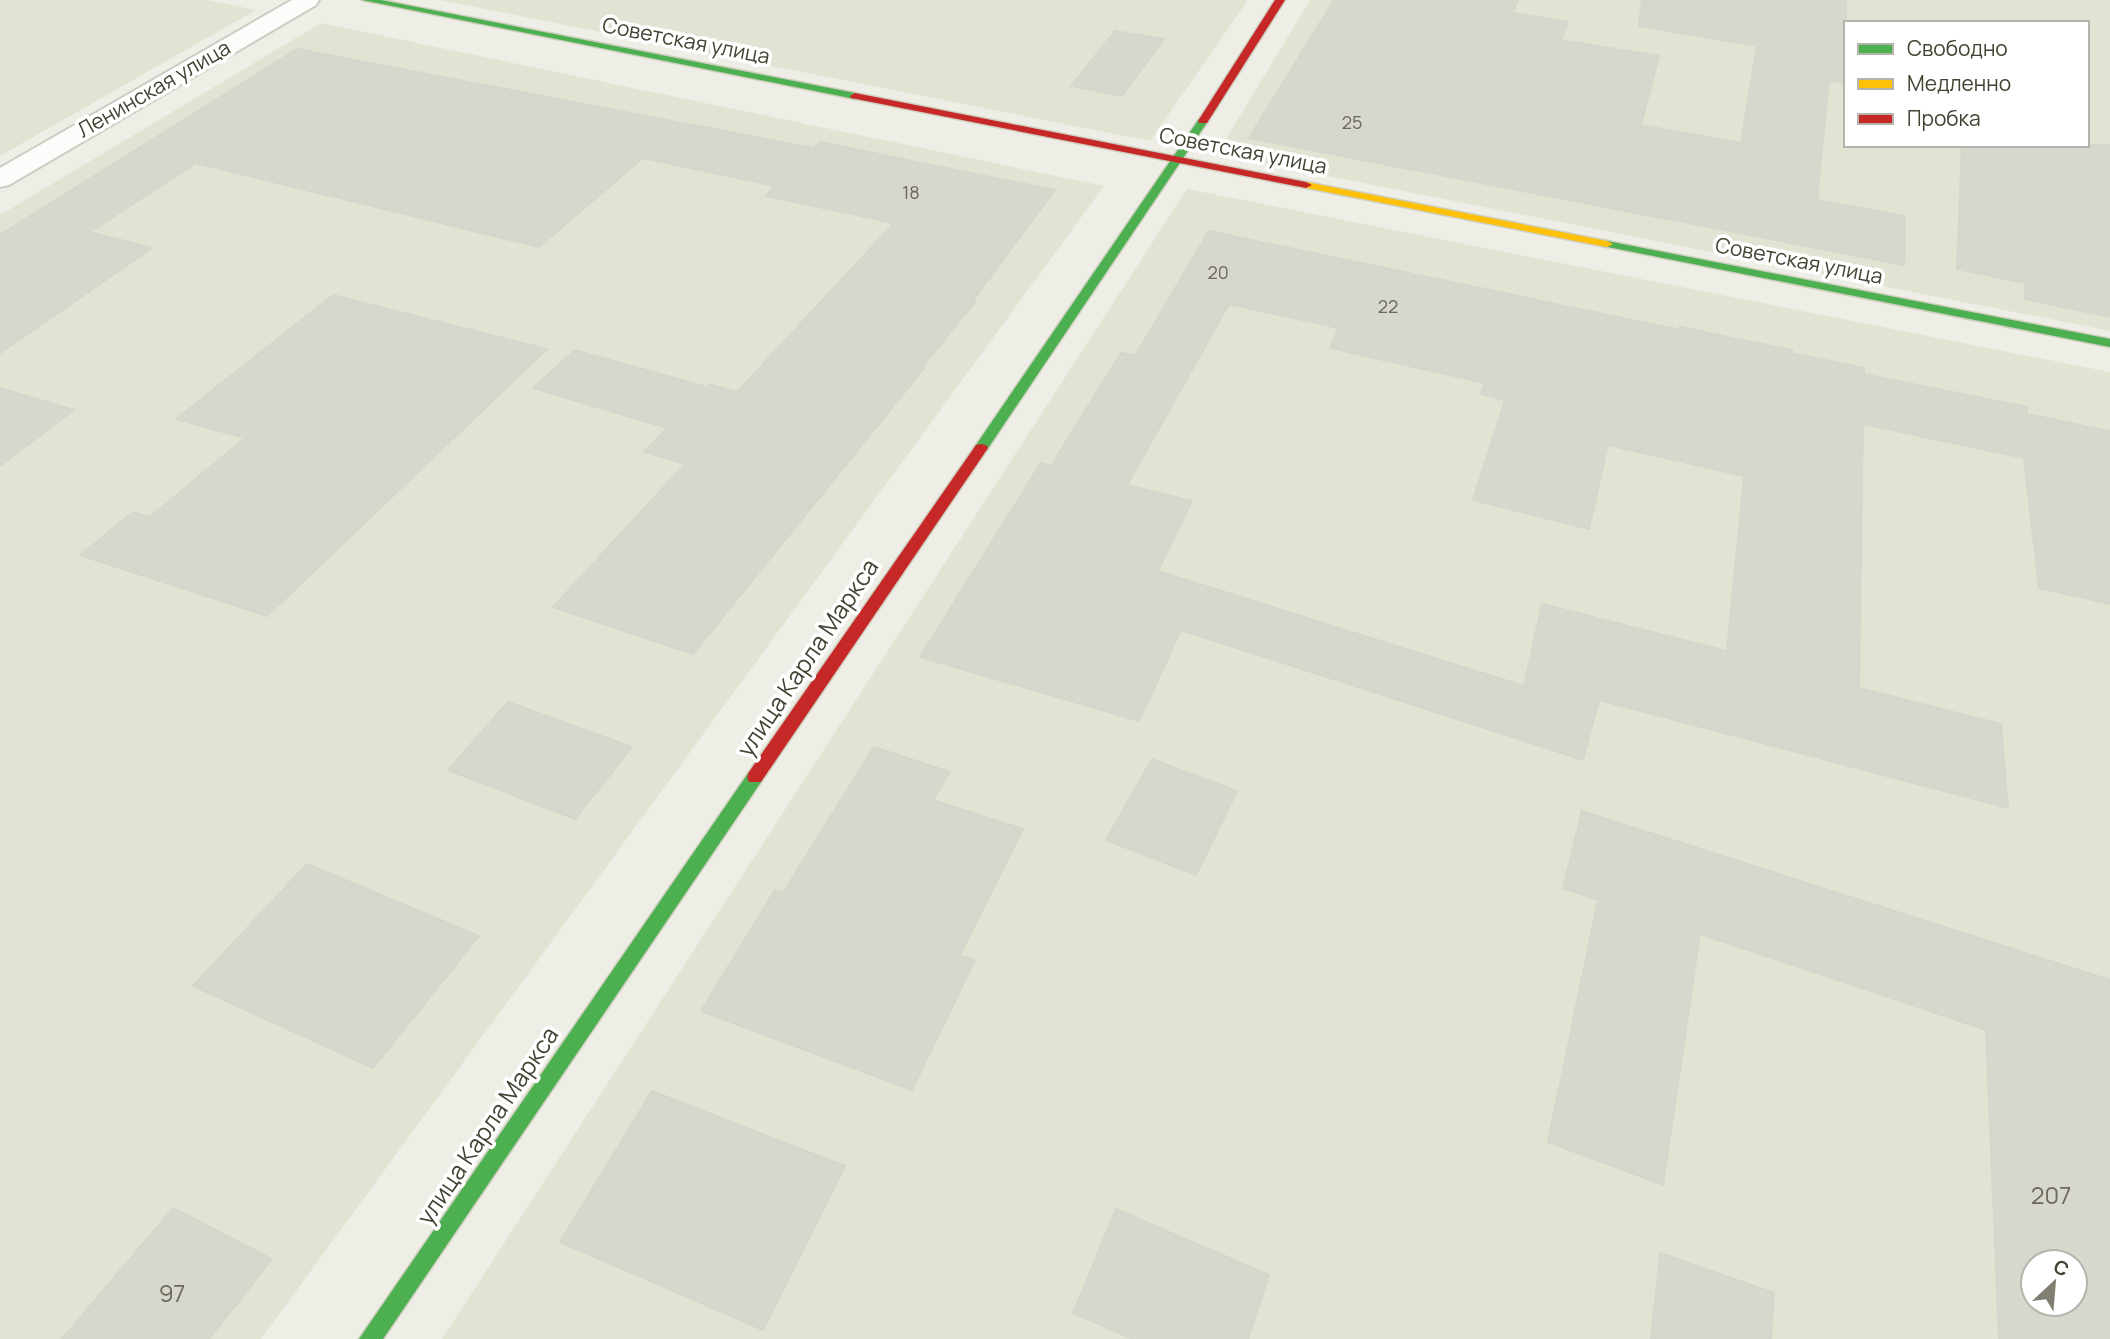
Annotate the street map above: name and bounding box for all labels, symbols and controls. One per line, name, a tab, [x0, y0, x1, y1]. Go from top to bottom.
street label: Советская улица	[600, 10, 772, 70]
legend	[1844, 21, 2089, 147]
street label: Ленинская улица	[72, 33, 235, 143]
text: Свободно	[1907, 34, 2008, 62]
text: Медленно	[1907, 69, 2011, 97]
text: Пробка	[1907, 104, 1981, 132]
house number: 25	[1342, 110, 1362, 134]
street label: Советская улица	[1157, 120, 1329, 180]
house number: 18	[902, 180, 920, 204]
street label: Советская улица	[1713, 230, 1885, 290]
house number: 20	[1207, 260, 1229, 284]
house number: 22	[1378, 294, 1398, 318]
street label: улица Карла Маркса	[728, 552, 885, 763]
street label: улица Карла Маркса	[408, 1020, 565, 1231]
house number: 207	[2031, 1178, 2071, 1211]
north arrow	[2019, 1248, 2089, 1318]
text: С	[2049, 1253, 2073, 1282]
house number: 97	[159, 1276, 185, 1309]

